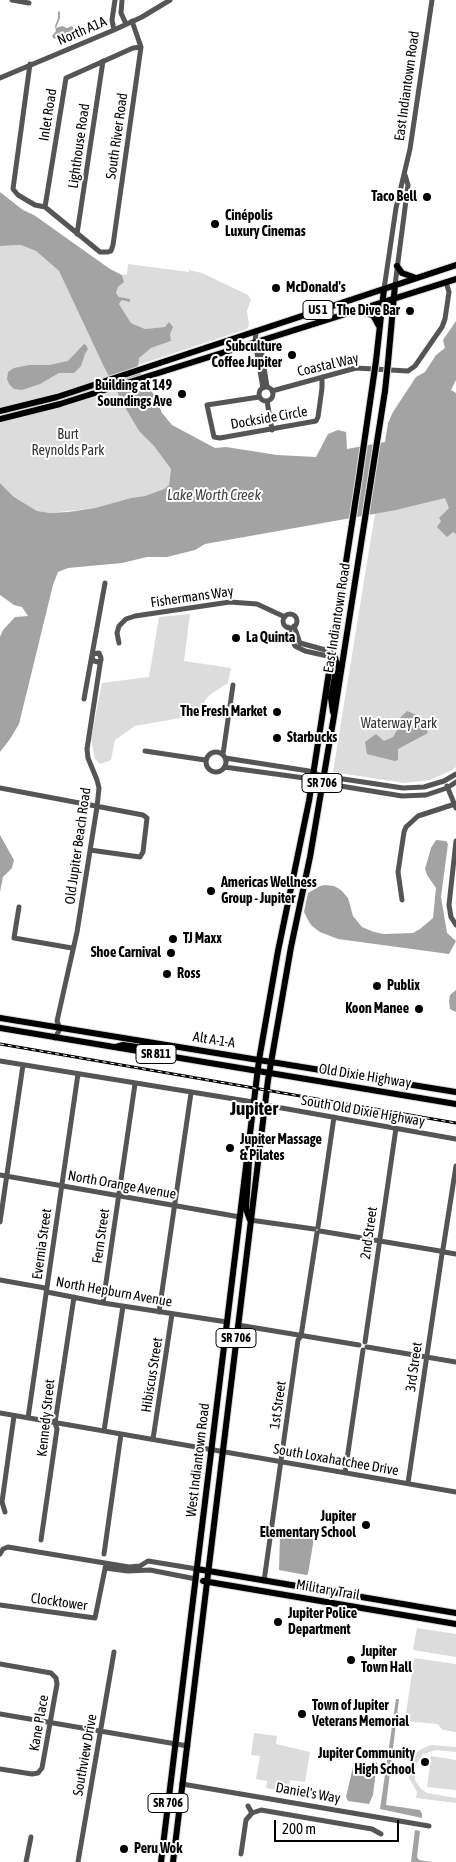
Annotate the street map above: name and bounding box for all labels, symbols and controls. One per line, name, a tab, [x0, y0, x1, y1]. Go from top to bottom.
street label: North A1A	[55, 13, 109, 49]
street label: East Indiantown Road	[391, 30, 423, 142]
street label: Inlet Road	[36, 88, 60, 142]
street label: South River Road	[103, 92, 131, 180]
street label: Lighthouse Road	[65, 102, 93, 190]
place label: Taco Bell	[371, 189, 417, 205]
marker: Taco Bell	[421, 191, 433, 203]
place label: Cinépolis Luxury Cinemas	[225, 208, 306, 240]
marker: Cinépolis Luxury Cinemas	[209, 218, 221, 230]
place label: McDonald's	[286, 280, 346, 296]
marker: McDonald's	[270, 282, 282, 294]
road number: US 1	[303, 300, 333, 320]
place label: The Dive Bar	[337, 303, 400, 319]
marker: The Dive Bar	[404, 305, 416, 317]
place label: Subculture Coffee Jupiter	[211, 339, 282, 372]
marker: Subculture Coffee Jupiter	[286, 349, 298, 361]
street label: Coastal Way	[296, 350, 360, 380]
place label: Building at 149 Soundings Ave	[95, 378, 172, 411]
marker: Building at 149 Soundings Ave	[176, 388, 188, 400]
street label: Dockside Circle	[229, 403, 309, 433]
park label: Burt Reynolds Park	[32, 427, 104, 460]
water label: Lake Worth Creek	[167, 486, 261, 504]
street label: East Indiantown Road	[320, 562, 354, 674]
street label: Fishermans Way	[150, 583, 234, 611]
place label: La Quinta	[246, 630, 295, 646]
marker: La Quinta	[230, 632, 242, 644]
place label: The Fresh Market	[180, 704, 267, 720]
marker: The Fresh Market	[271, 706, 283, 718]
park label: Waterway Park	[361, 716, 437, 732]
place label: Starbucks	[287, 730, 337, 746]
marker: Starbucks	[271, 732, 283, 744]
road number: SR 706	[302, 774, 342, 792]
street label: Old Jupiter Beach Road	[61, 786, 95, 906]
place label: Americas Wellness Group - Jupiter	[221, 875, 317, 908]
marker: Americas Wellness Group - Jupiter	[205, 885, 217, 897]
place label: TJ Maxx	[183, 931, 222, 947]
marker: TJ Maxx	[167, 933, 179, 945]
place label: Shoe Carnival	[91, 945, 161, 961]
marker: Shoe Carnival	[165, 947, 177, 959]
place label: Ross	[177, 966, 200, 982]
marker: Ross	[161, 968, 173, 980]
place label: Publix	[387, 978, 420, 994]
marker: Publix	[371, 980, 383, 992]
place label: Koon Manee	[345, 1001, 409, 1017]
marker: Koon Manee	[413, 1003, 425, 1015]
street label: Alt A-1-A	[192, 1028, 236, 1052]
road number: SR 811	[136, 1044, 176, 1064]
street label: Old Dixie Highway	[318, 1060, 412, 1092]
street label: South Old Dixie Highway	[300, 1092, 426, 1130]
district label: Jupiter	[230, 1098, 278, 1120]
place label: Jupiter Massage & Pilates	[240, 1132, 322, 1164]
marker: Jupiter Massage & Pilates	[224, 1142, 236, 1154]
street label: North Orange Avenue	[67, 1167, 177, 1203]
street label: 2nd Street	[357, 1206, 381, 1260]
street label: Fern Street	[89, 1207, 113, 1265]
street label: Evernia Street	[29, 1208, 55, 1280]
street label: North Hepburn Avenue	[55, 1274, 173, 1310]
road number: SR 706	[216, 1329, 256, 1348]
street label: Hibiscus Street	[138, 1336, 166, 1414]
street label: 3rd Street	[402, 1341, 426, 1393]
street label: Kennedy Street	[34, 1378, 58, 1458]
street label: 1st Street	[266, 1380, 290, 1430]
street label: West Indiantown Road	[183, 1402, 213, 1518]
street label: South Loxahatchee Drive	[272, 1441, 400, 1479]
place label: Jupiter Elementary School	[260, 1509, 356, 1541]
marker: Jupiter Elementary School	[360, 1519, 372, 1531]
street label: Military Trail	[295, 1576, 361, 1604]
street label: Clocktower	[30, 1590, 88, 1614]
place label: Jupiter Police Department	[288, 1606, 357, 1638]
marker: Jupiter Police Department	[272, 1616, 284, 1628]
place label: Jupiter Town Hall	[361, 1644, 412, 1676]
marker: Jupiter Town Hall	[345, 1654, 357, 1666]
street label: Kane Place	[26, 1694, 52, 1752]
place label: Town of Jupiter Veterans Memorial	[312, 1698, 409, 1730]
marker: Town of Jupiter Veterans Memorial	[296, 1708, 308, 1720]
street label: Southview Drive	[70, 1713, 100, 1797]
place label: Jupiter Community High School	[318, 1746, 415, 1778]
marker: Jupiter Community High School	[419, 1756, 431, 1768]
street label: Daniel's Way	[274, 1779, 342, 1807]
road number: SR 706	[148, 1794, 188, 1812]
scale bar	[276, 1810, 401, 1842]
text: 200 m	[282, 1820, 316, 1837]
place label: Peru Wok	[134, 1841, 182, 1857]
marker: Peru Wok	[118, 1843, 130, 1855]

